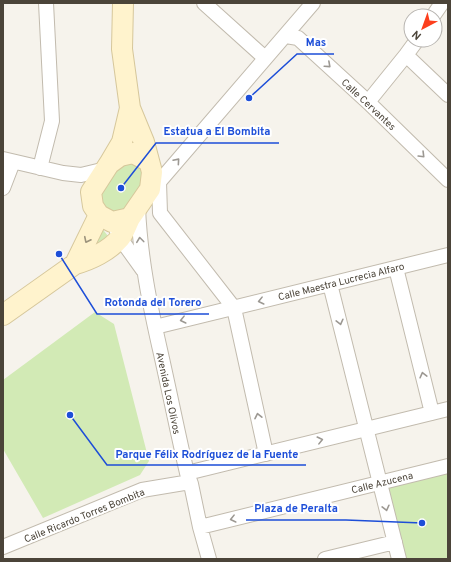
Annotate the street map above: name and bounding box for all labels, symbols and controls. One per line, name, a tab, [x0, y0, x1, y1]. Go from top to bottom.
north arrow	[403, 8, 443, 48]
text: N	[410, 27, 425, 43]
callout: Mas	[297, 31, 334, 54]
text: Mas	[306, 36, 326, 50]
one-way arrow	[323, 60, 331, 68]
street label: Calle Cervantes	[338, 76, 398, 134]
callout: Estatua a El Bombita	[156, 120, 279, 143]
text: Estatua a El Bombita	[164, 125, 270, 139]
one-way arrow	[417, 150, 425, 158]
one-way arrow	[173, 158, 180, 166]
one-way arrow	[84, 235, 92, 243]
one-way arrow	[136, 237, 145, 243]
street label: Calle Maestra Lucrecia Alfaro	[277, 260, 406, 304]
callout: Rotonda del Torero	[97, 291, 209, 314]
text: Rotonda del Torero	[105, 296, 201, 310]
one-way arrow	[257, 297, 264, 305]
one-way arrow	[180, 316, 186, 324]
one-way arrow	[335, 318, 344, 325]
street label: Avenida Los Olivos	[152, 351, 183, 436]
one-way arrow	[419, 372, 428, 379]
one-way arrow	[255, 412, 263, 419]
one-way arrow	[317, 437, 323, 445]
callout: Parque Félix Rodríguez de la Fuente	[107, 442, 306, 465]
text: Parque Félix Rodríguez de la Fuente	[115, 448, 299, 462]
street label: Calle Azucena	[350, 469, 415, 497]
street label: Calle Ricardo Torres Bombita	[22, 486, 147, 547]
callout: Plaza de Peralta	[246, 497, 346, 520]
text: Plaza de Peralta	[254, 502, 338, 516]
one-way arrow	[382, 504, 390, 511]
one-way arrow	[230, 514, 237, 523]

